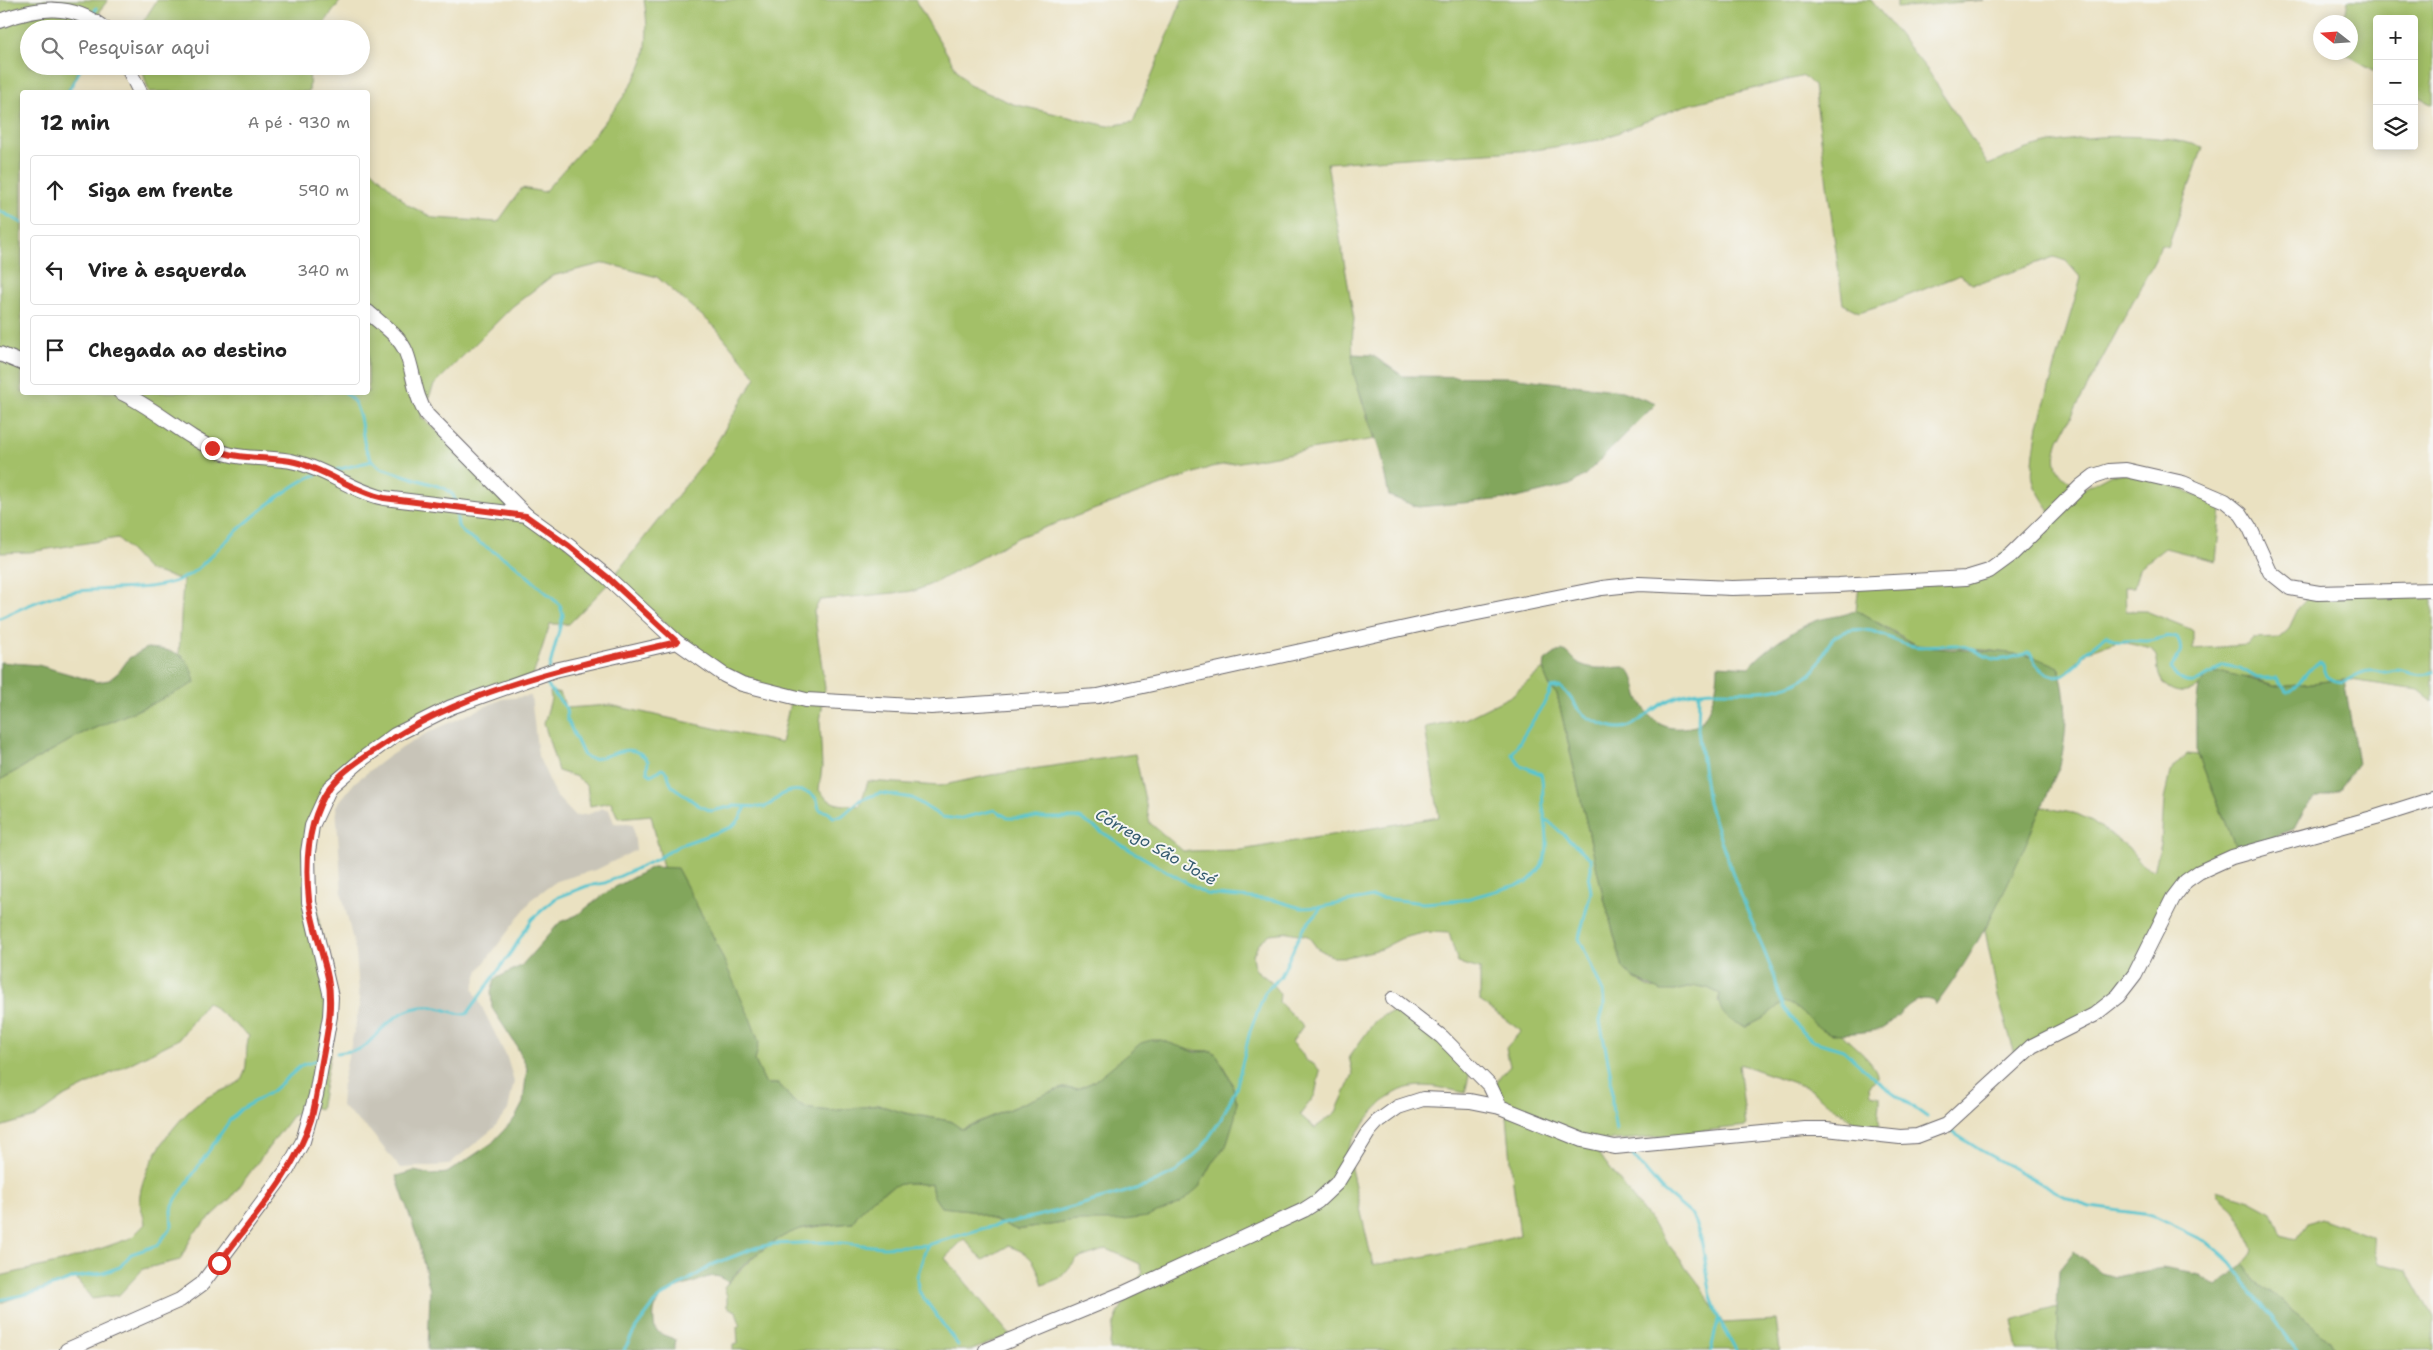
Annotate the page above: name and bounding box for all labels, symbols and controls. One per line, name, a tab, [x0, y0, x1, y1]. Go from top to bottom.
north arrow	[2313, 15, 2358, 60]
map controls	[2373, 15, 2418, 150]
button: +	[2373, 15, 2418, 60]
search box	[20, 20, 370, 75]
icon: search	[38, 34, 66, 62]
text: Pesquisar aqui	[78, 35, 210, 60]
button: −	[2373, 60, 2418, 105]
button: layers	[2373, 105, 2418, 150]
text: 12 min	[40, 109, 110, 137]
text: A pé · 930 m	[248, 112, 350, 133]
icon: ahead	[41, 176, 69, 204]
text: Siga em frente	[88, 178, 233, 203]
text: 590 m	[299, 180, 349, 201]
icon: left	[41, 256, 69, 284]
text: Vire à esquerda	[88, 258, 246, 283]
text: 340 m	[297, 260, 349, 281]
icon: arrive	[41, 336, 69, 364]
text: Chegada ao destino	[88, 338, 287, 363]
route end	[201, 437, 224, 460]
water label: Córrego São José	[1092, 804, 1220, 890]
route start	[208, 1252, 231, 1275]

